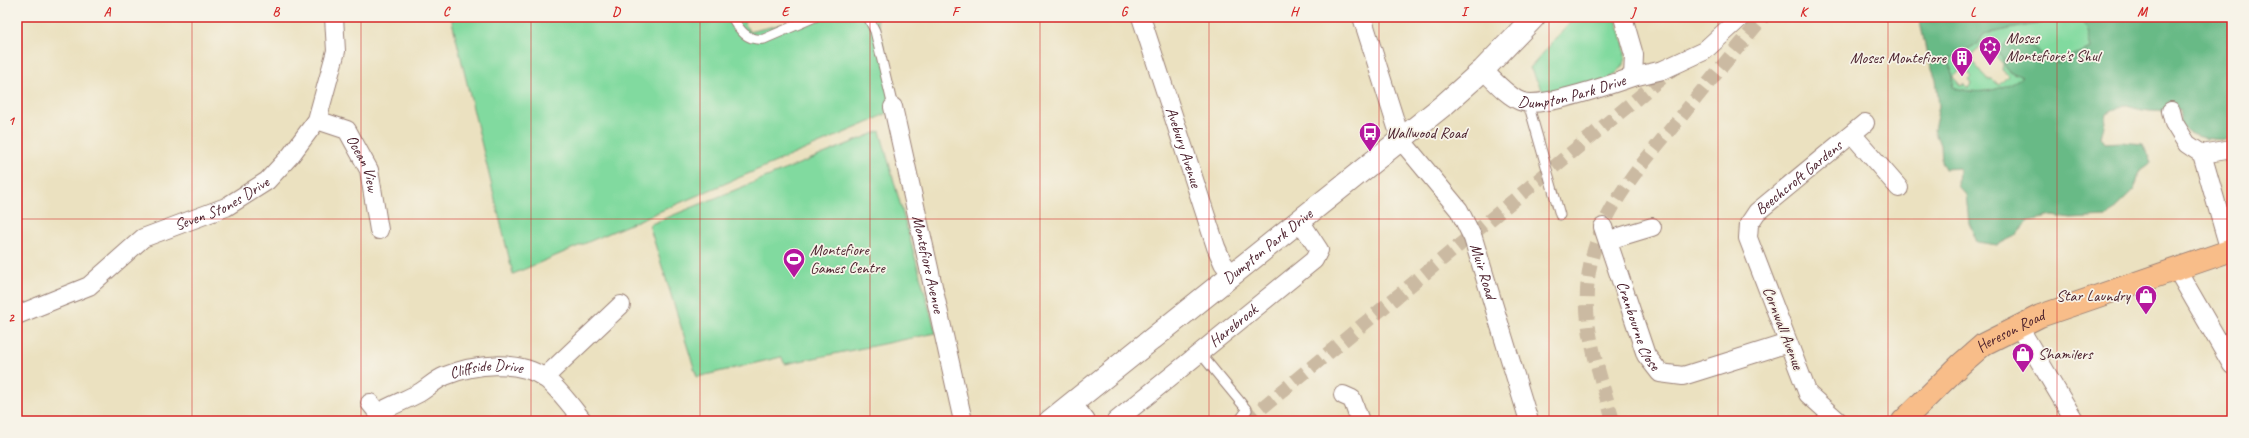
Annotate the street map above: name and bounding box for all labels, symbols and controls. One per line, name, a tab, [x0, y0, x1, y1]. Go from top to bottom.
text: A	[104, 4, 112, 20]
text: B	[273, 4, 281, 20]
text: C	[443, 4, 451, 20]
text: D	[612, 4, 621, 20]
text: E	[782, 4, 791, 20]
text: F	[952, 4, 961, 20]
text: G	[1121, 4, 1129, 20]
text: H	[1290, 4, 1300, 20]
text: I	[1461, 4, 1470, 20]
text: J	[1630, 4, 1637, 20]
text: K	[1800, 4, 1810, 20]
text: L	[1970, 4, 1977, 20]
text: M	[2137, 4, 2148, 20]
place label: Moses Montefiore's Shul	[2006, 28, 2103, 66]
synagogue icon: Moses Montefiore's Shul	[1977, 34, 2003, 67]
building icon: Moses Montefiore	[1949, 45, 1975, 78]
place label: Moses Montefiore	[1850, 48, 1948, 68]
street label: Dumpton Park Drive	[1516, 70, 1630, 113]
street label: Avebury Avenue	[1161, 105, 1206, 192]
text: 1	[8, 113, 16, 129]
bus stop icon: Wallwood Road	[1357, 120, 1383, 153]
place label: Wallwood Road	[1386, 123, 1469, 143]
street label: Ocean View	[342, 131, 383, 195]
street label: Beechcroft Gardens	[1751, 135, 1848, 219]
street label: Seven Stones Drive	[172, 171, 274, 235]
street label: Dumpton Park Drive	[1219, 203, 1318, 288]
street label: Montefiore Avenue	[907, 213, 949, 317]
place label: Montefiore Games Centre	[810, 240, 886, 278]
street label: Muir Road	[1465, 241, 1502, 304]
sports icon: Montefiore Games Centre	[781, 246, 807, 279]
street label: Cranbourne Close	[1612, 278, 1666, 376]
shop icon: Star Laundry	[2133, 283, 2159, 316]
street label: Cornwall Avenue	[1758, 284, 1809, 374]
place label: Star Laundry	[2056, 286, 2132, 306]
street label: Harebrook	[1205, 299, 1262, 351]
street label: Hereson Road	[1971, 304, 2049, 357]
text: 2	[8, 310, 15, 326]
shop icon: Shamilers	[2010, 341, 2036, 374]
place label: Shamilers	[2038, 344, 2094, 364]
street label: Cliffside Drive	[447, 355, 527, 383]

